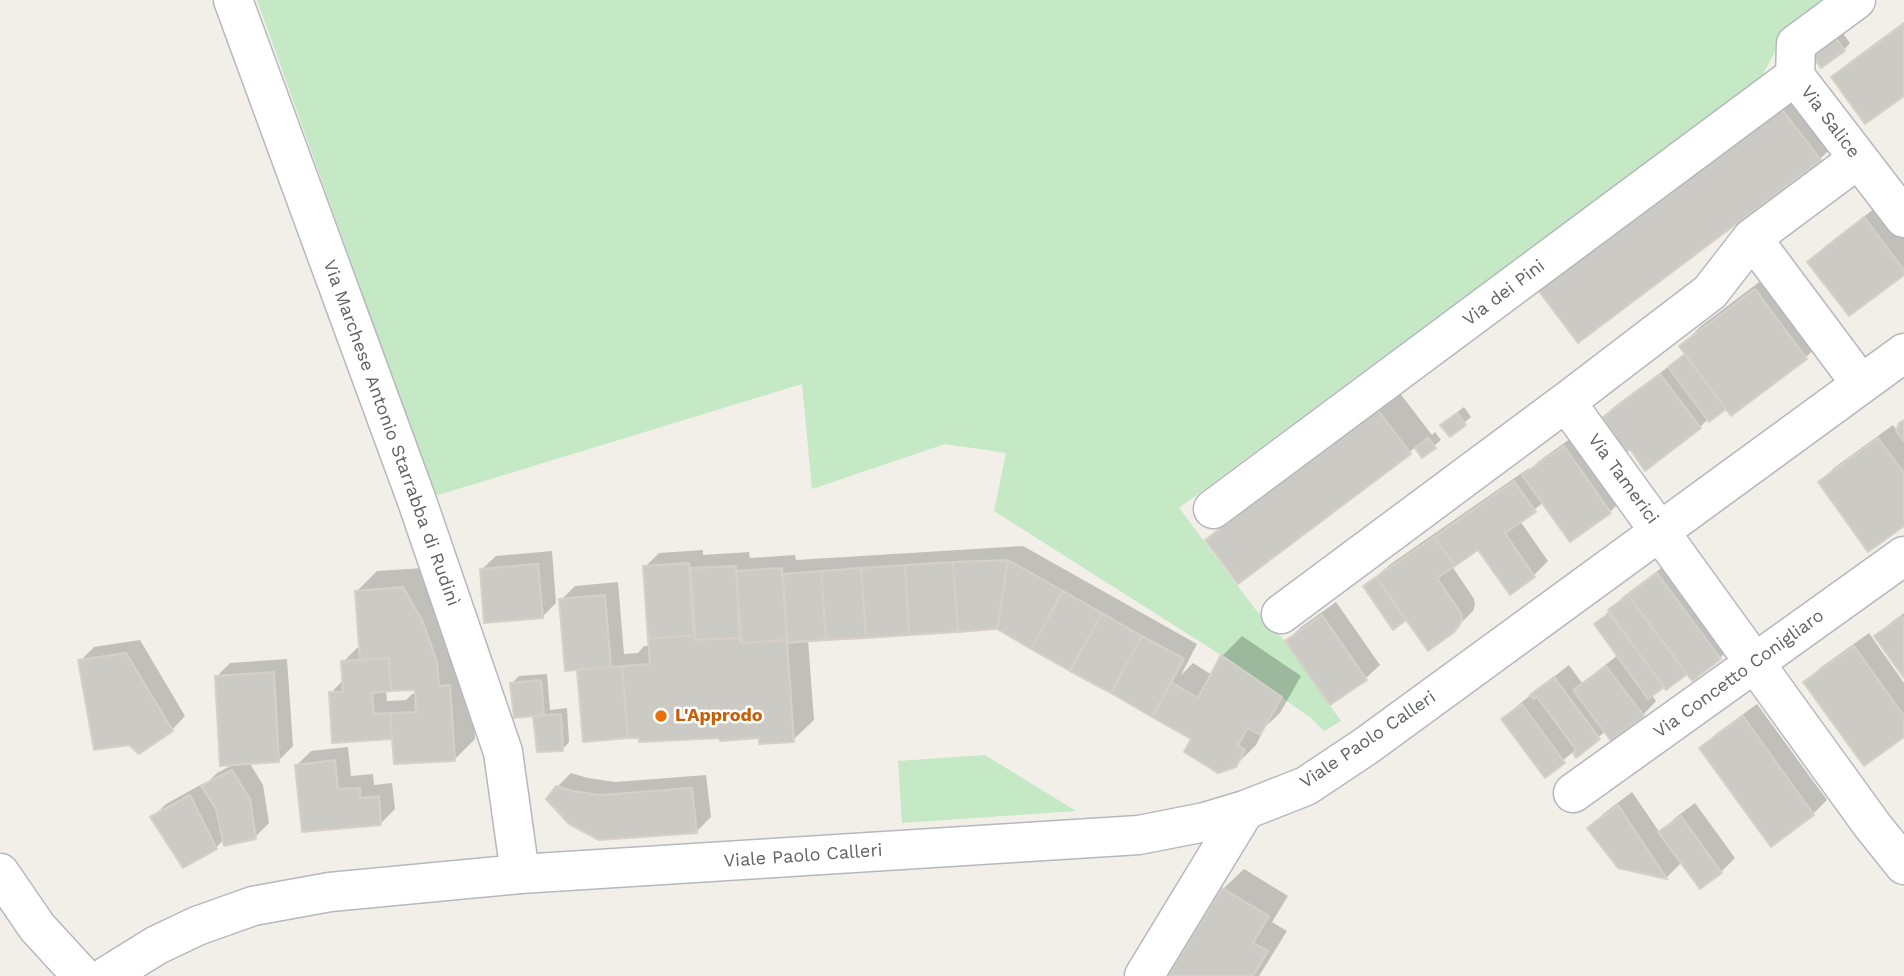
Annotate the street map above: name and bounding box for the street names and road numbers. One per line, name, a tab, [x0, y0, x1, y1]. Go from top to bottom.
street label: Via Salice	[1796, 82, 1864, 162]
street label: Via dei Pini	[1459, 255, 1549, 331]
street label: Via Marchese Antonio Starrabba di Rudinì	[318, 257, 464, 609]
street label: Via Tamerici	[1583, 430, 1663, 528]
street label: Via Concetto Conigliaro	[1650, 605, 1828, 743]
street label: Viale Paolo Calleri	[1296, 687, 1440, 793]
street label: Viale Paolo Calleri	[723, 840, 883, 872]

